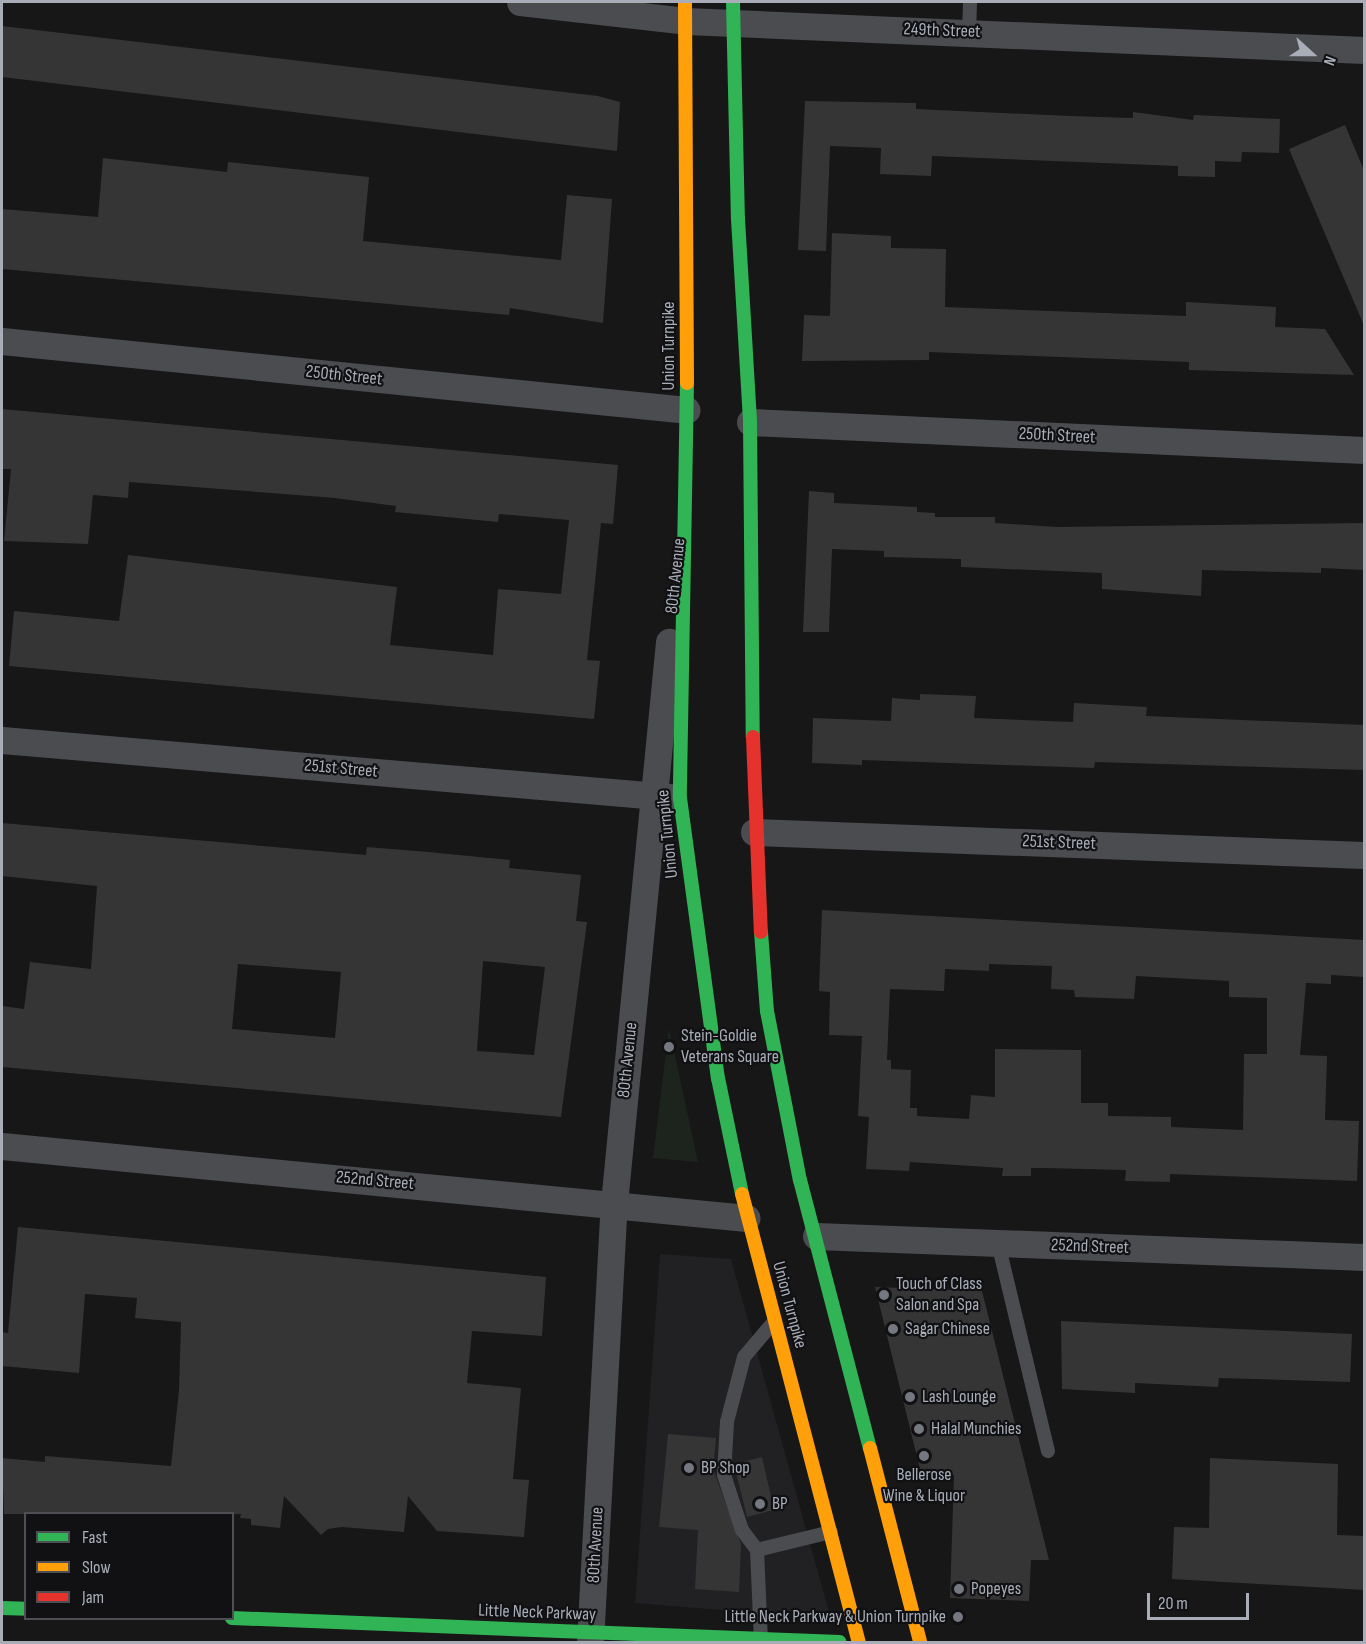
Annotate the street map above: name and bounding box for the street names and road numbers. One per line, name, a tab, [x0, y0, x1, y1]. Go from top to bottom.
street label: 249th Street	[903, 19, 981, 43]
street label: Union Turnpike	[658, 301, 680, 391]
street label: 250th Street	[305, 361, 383, 391]
street label: 250th Street	[1018, 423, 1096, 449]
street label: 80th Avenue	[661, 537, 691, 615]
street label: 251st Street	[303, 755, 379, 783]
street label: Union Turnpike	[653, 789, 683, 879]
street label: 251st Street	[1022, 831, 1096, 855]
street label: 80th Avenue	[613, 1021, 643, 1099]
street label: 252nd Street	[335, 1167, 415, 1195]
street label: 252nd Street	[1051, 1235, 1129, 1259]
street label: Union Turnpike	[767, 1259, 811, 1351]
street label: 80th Avenue	[583, 1506, 609, 1584]
street label: Little Neck Parkway	[478, 1600, 596, 1626]

